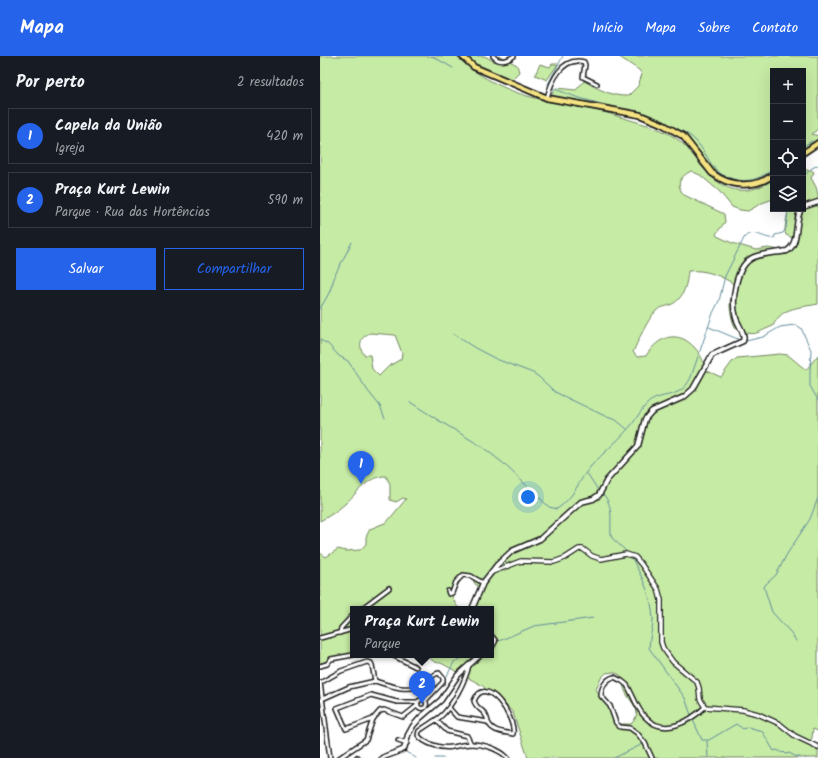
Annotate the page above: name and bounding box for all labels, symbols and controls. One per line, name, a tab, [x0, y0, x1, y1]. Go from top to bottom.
text: Mapa	[20, 13, 64, 43]
text: Início	[592, 17, 623, 39]
text: Mapa	[645, 17, 676, 39]
text: Sobre	[698, 17, 730, 39]
text: Contato	[752, 17, 798, 39]
map controls	[770, 68, 806, 212]
button: +	[770, 68, 806, 104]
text: Por perto	[16, 69, 85, 96]
text: 2 resultados	[237, 72, 304, 93]
button: −	[770, 104, 806, 140]
text: Capela da União	[55, 114, 162, 138]
text: 1	[28, 126, 32, 147]
text: 420 m	[266, 126, 303, 147]
text: Igreja	[55, 138, 85, 159]
button: locate	[770, 140, 806, 176]
button: layers	[770, 176, 806, 212]
text: Praça Kurt Lewin	[55, 178, 170, 202]
text: 2	[26, 190, 34, 211]
text: 590 m	[268, 190, 303, 211]
text: Parque · Rua das Hortências	[55, 202, 210, 223]
button: Salvar	[16, 248, 156, 290]
button: Compartilhar	[164, 248, 304, 290]
pin: 1	[348, 451, 374, 484]
your location	[518, 487, 538, 507]
popup	[350, 606, 494, 658]
text: Praça Kurt Lewin	[365, 610, 479, 634]
text: Parque	[365, 634, 400, 655]
pin: 2	[409, 671, 435, 704]

